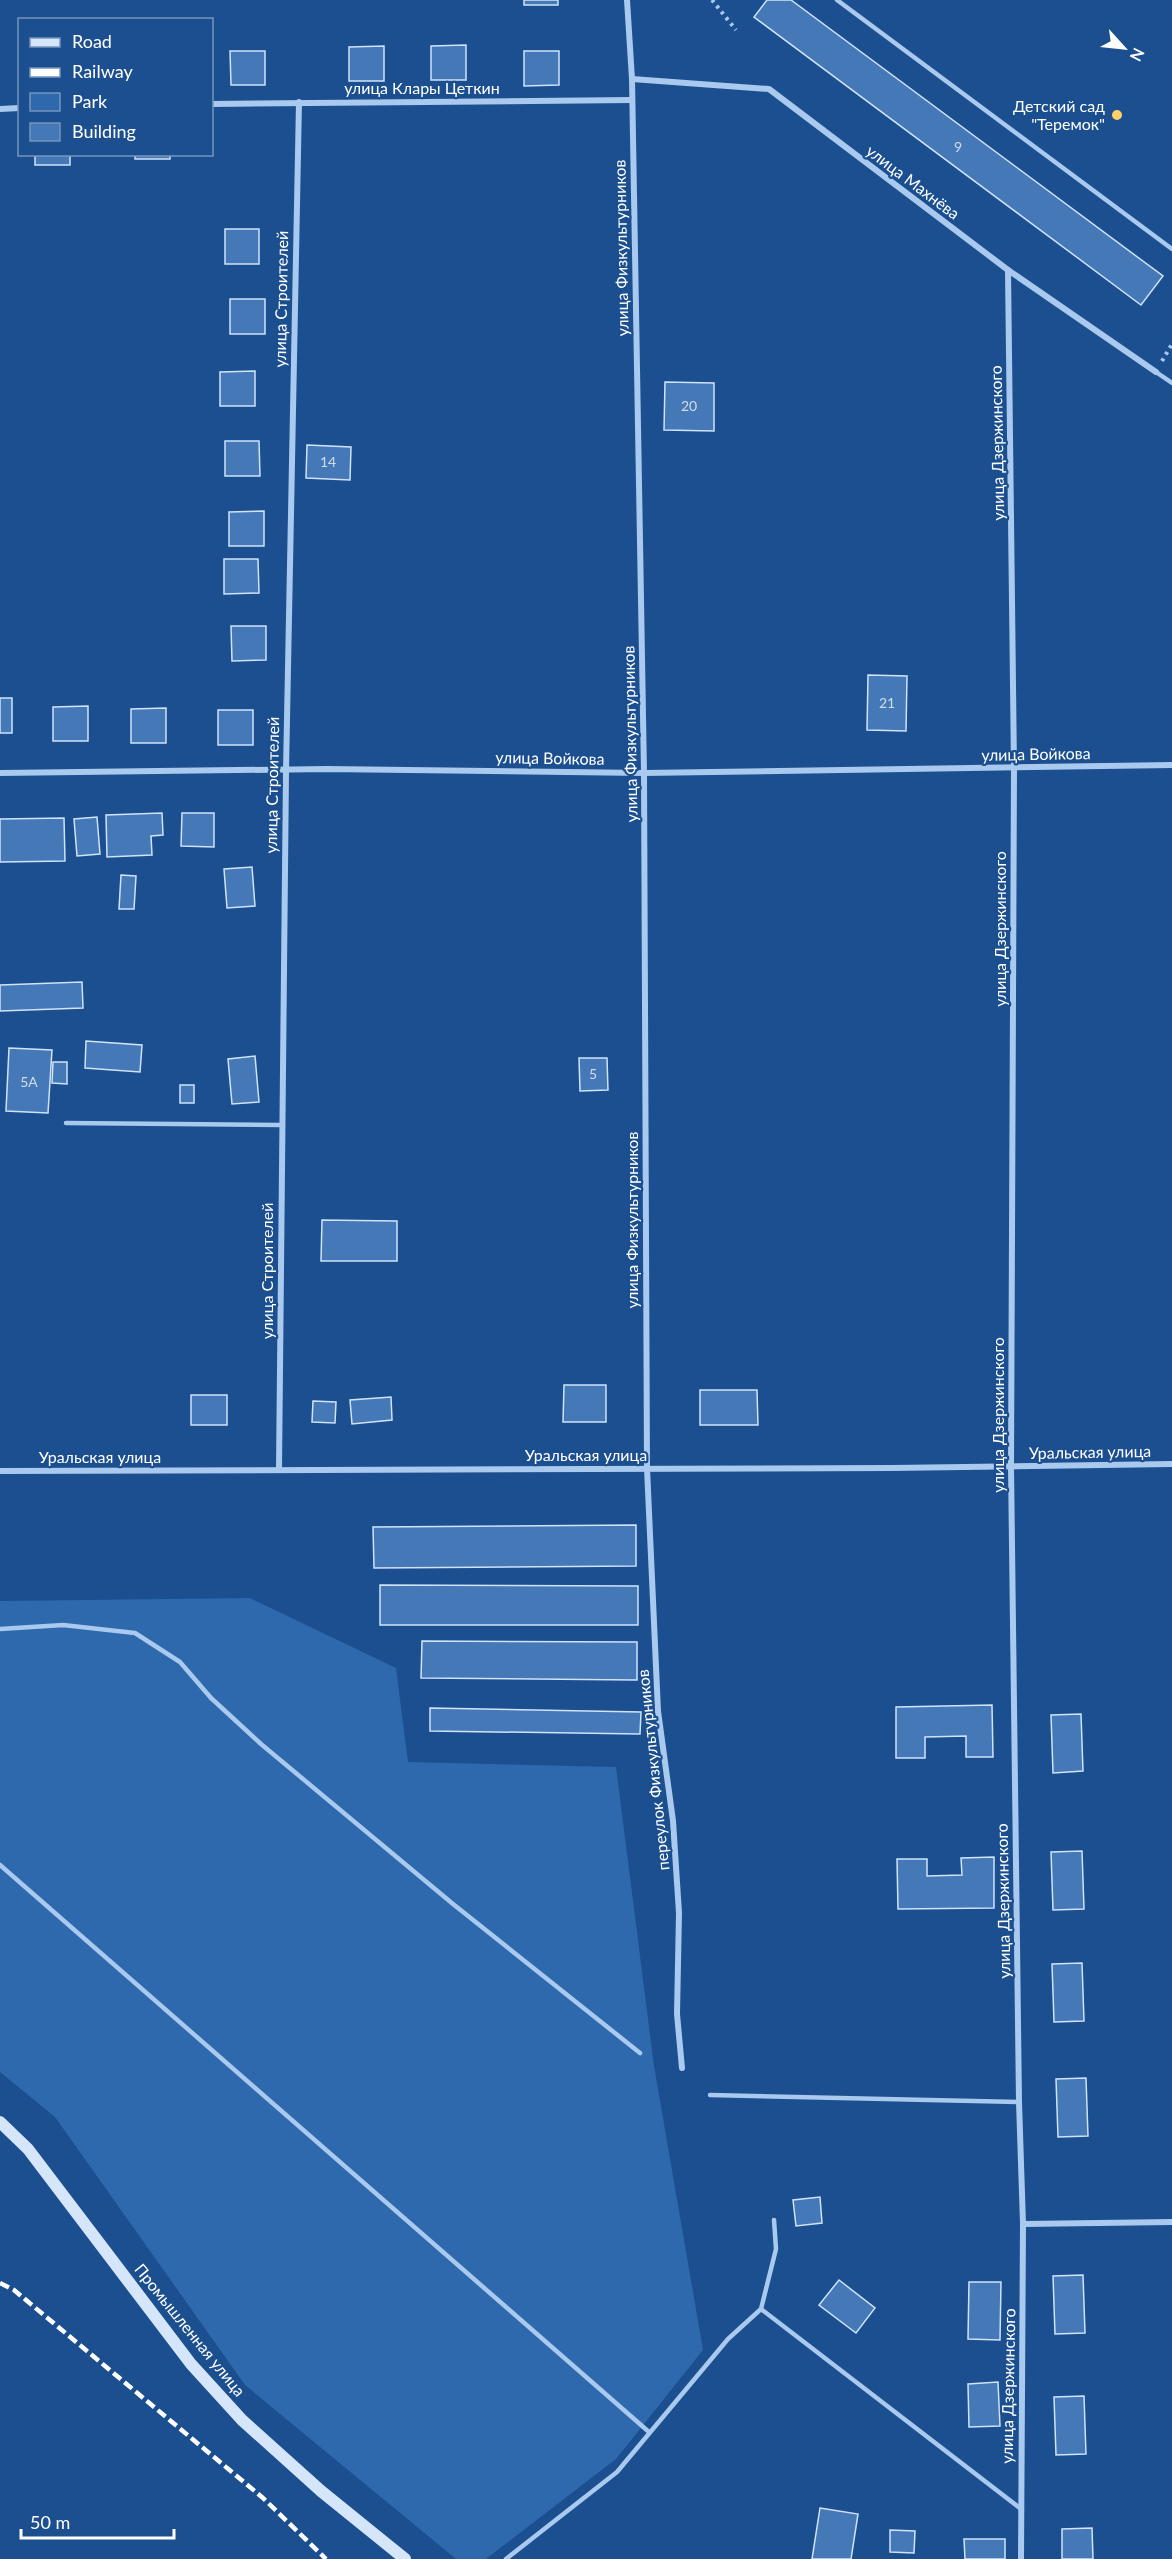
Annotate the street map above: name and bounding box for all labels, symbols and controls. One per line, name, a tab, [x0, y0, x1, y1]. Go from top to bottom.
legend	[18, 18, 213, 156]
north arrow	[1094, 18, 1154, 78]
text: Road	[72, 30, 112, 52]
text: N	[1127, 45, 1149, 65]
text: Railway	[72, 60, 133, 82]
street label: улица Клары Цеткин	[344, 78, 500, 97]
text: Park	[72, 90, 108, 112]
place label: Детский сад "Теремок"	[1013, 96, 1105, 133]
marker: Детский сад "Теремок"	[1110, 108, 1124, 122]
text: Building	[72, 120, 136, 142]
house number: 9	[954, 138, 962, 155]
street label: улица Махнёва	[863, 140, 964, 223]
street label: улица Физкультурников	[609, 159, 632, 337]
street label: улица Строителей	[270, 230, 291, 367]
street label: улица Дзержинского	[986, 365, 1007, 521]
house number: 20	[681, 397, 697, 414]
house number: 14	[320, 453, 336, 470]
street label: улица Физкультурников	[618, 645, 641, 823]
house number: 21	[879, 694, 895, 711]
street label: улица Строителей	[261, 716, 282, 853]
street label: улица Войкова	[981, 743, 1091, 764]
street label: улица Войкова	[495, 747, 605, 768]
street label: улица Дзержинского	[990, 851, 1009, 1007]
house number: 5	[589, 1065, 597, 1082]
house number: 5А	[20, 1073, 38, 1090]
street label: улица Физкультурников	[622, 1132, 641, 1308]
street label: улица Строителей	[257, 1203, 276, 1339]
street label: улица Дзержинского	[988, 1337, 1007, 1493]
street label: Уральская улица	[1029, 1441, 1151, 1462]
street label: Уральская улица	[525, 1445, 647, 1464]
street label: Уральская улица	[39, 1447, 161, 1466]
street label: переулок Физкультурников	[632, 1669, 673, 1871]
street label: улица Дзержинского	[992, 1823, 1013, 1979]
street label: Промышленная улица	[131, 2260, 250, 2400]
street label: улица Дзержинского	[997, 2308, 1018, 2464]
scale bar	[21, 2502, 174, 2540]
text: 50 m	[30, 2511, 70, 2533]

